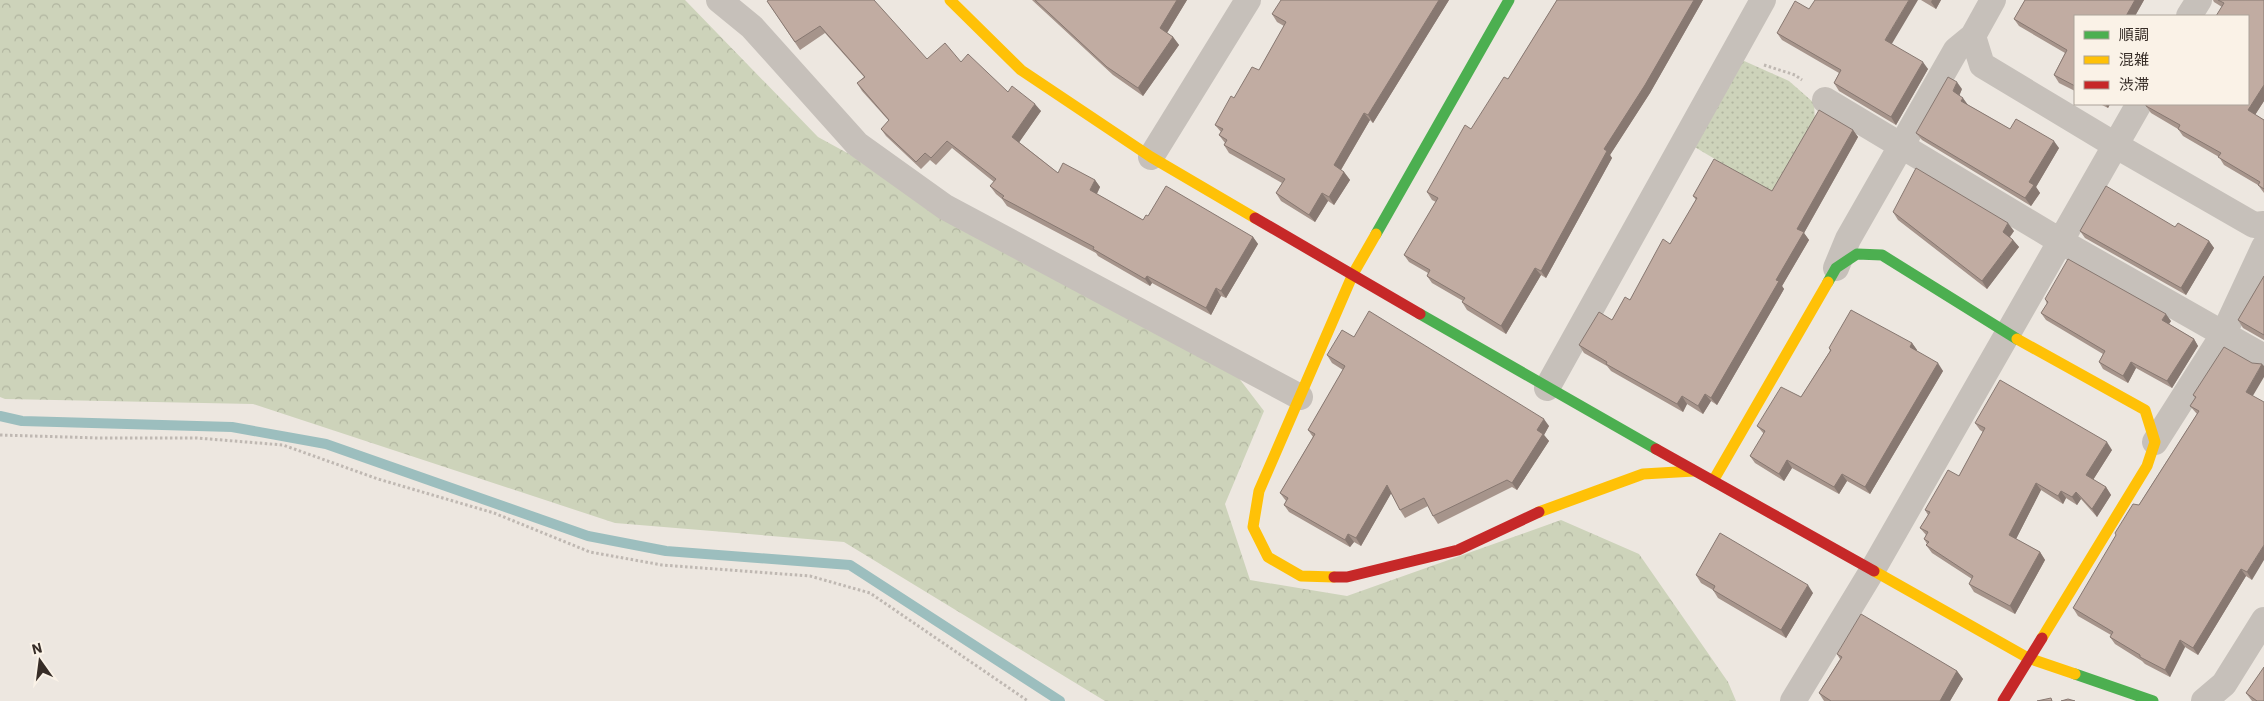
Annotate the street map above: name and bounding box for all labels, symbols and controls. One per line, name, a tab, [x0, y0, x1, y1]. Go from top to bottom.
legend	[2074, 15, 2249, 105]
text: 順調	[2119, 25, 2149, 44]
text: 混雑	[2119, 50, 2149, 69]
text: 渋滞	[2119, 75, 2149, 94]
north arrow	[15, 636, 65, 686]
text: N	[30, 638, 44, 658]

